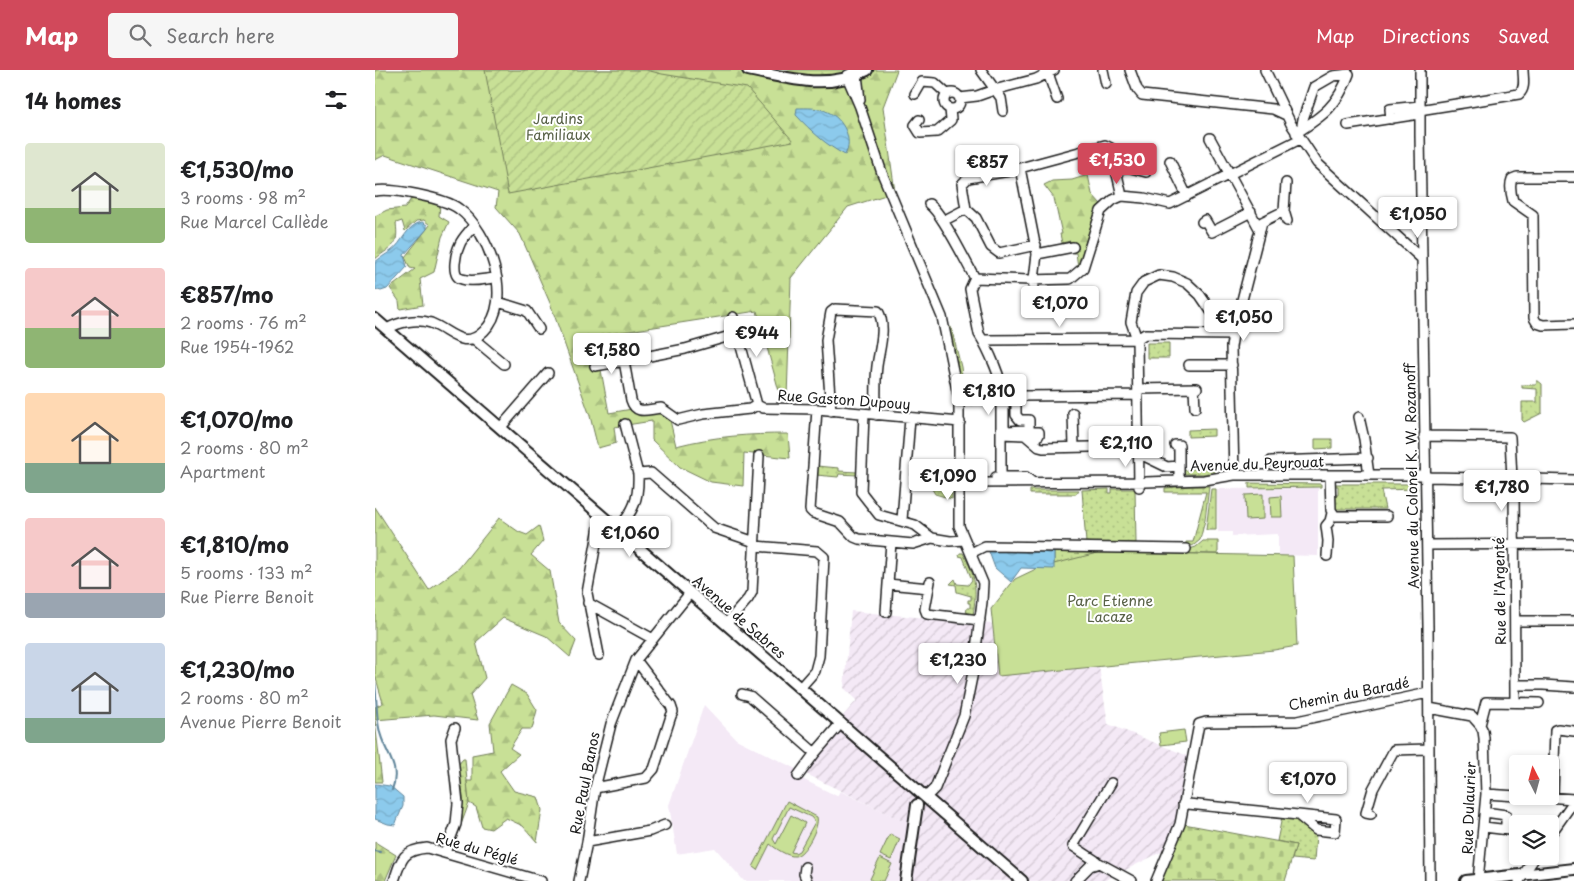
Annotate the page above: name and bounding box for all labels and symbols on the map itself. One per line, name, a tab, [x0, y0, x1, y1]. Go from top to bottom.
park label: Jardins Familiaux	[526, 108, 590, 145]
pin: €1,530	[1076, 142, 1158, 185]
pin: €857	[957, 144, 1017, 187]
pin: €1,050	[1377, 196, 1459, 239]
pin: €1,070	[1019, 286, 1101, 328]
pin: €1,050	[1203, 300, 1285, 342]
pin: €944	[727, 316, 787, 358]
pin: €1,580	[571, 332, 653, 375]
street label: Avenue du Colonel K. W. Rozanoff	[1399, 361, 1424, 589]
pin: €1,810	[948, 374, 1030, 416]
street label: Rue Gaston Dupouy	[777, 384, 911, 415]
pin: €2,110	[1085, 426, 1167, 468]
street label: Avenue du Peyrouat	[1190, 451, 1325, 476]
pin: €1,090	[907, 458, 989, 501]
pin: €1,780	[1461, 470, 1543, 512]
pin: €1,060	[589, 516, 671, 558]
street label: Rue de l'Argenté	[1488, 536, 1511, 645]
street label: Avenue de Sabres	[688, 570, 791, 663]
park label: Parc Etienne Lacaze	[1067, 590, 1153, 627]
pin: €1,230	[917, 642, 999, 685]
street label: Chemin du Baradé	[1287, 672, 1411, 716]
street label: Rue Paul Banos	[564, 730, 605, 836]
north arrow	[1509, 755, 1559, 805]
street label: Rue Dulaurier	[1456, 761, 1481, 855]
pin: €1,070	[1267, 762, 1349, 804]
street label: Rue du Péglé	[434, 827, 521, 870]

